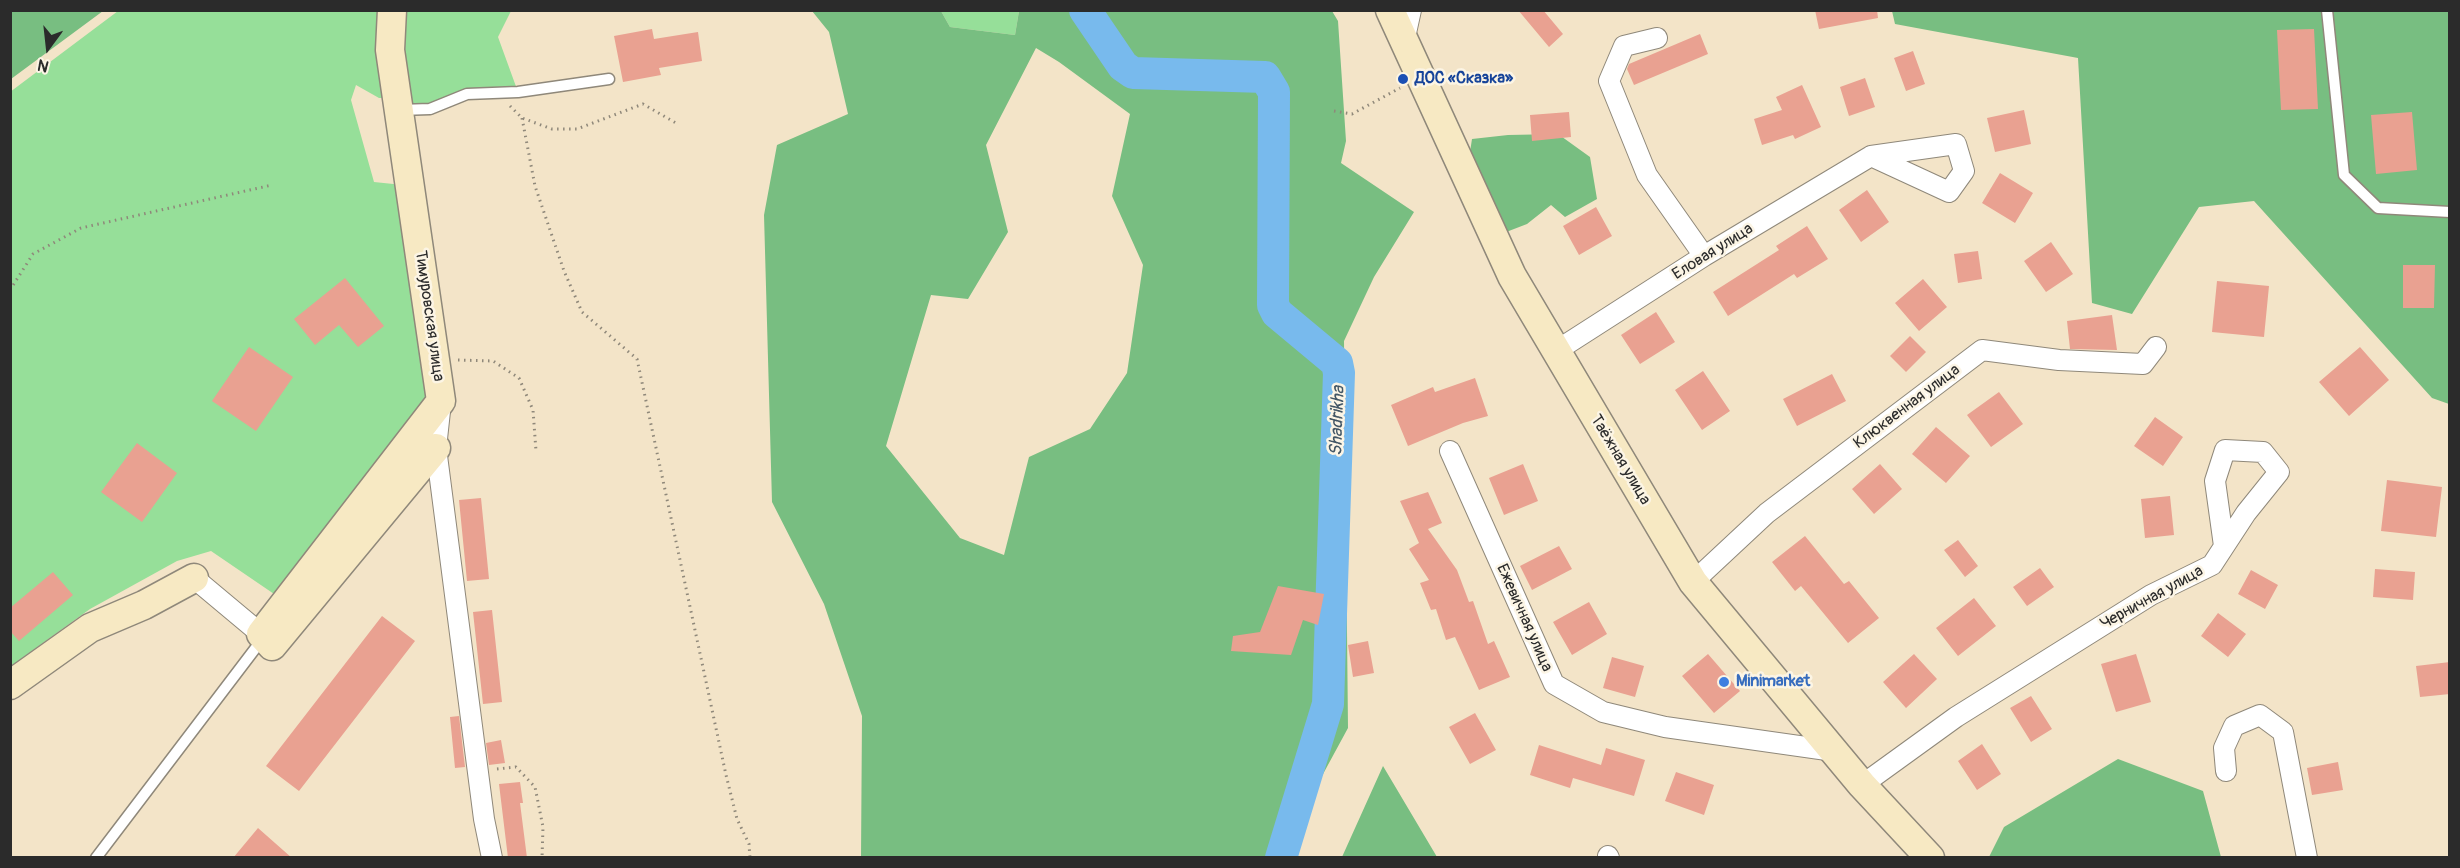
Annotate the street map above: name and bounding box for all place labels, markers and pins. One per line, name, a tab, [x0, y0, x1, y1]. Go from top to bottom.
place label: ДОС «Сказка»	[1415, 69, 1513, 89]
marker: ДОС «Сказка»	[1396, 72, 1410, 86]
place label: Minimarket	[1736, 672, 1810, 692]
marker: Minimarket	[1717, 675, 1731, 689]

